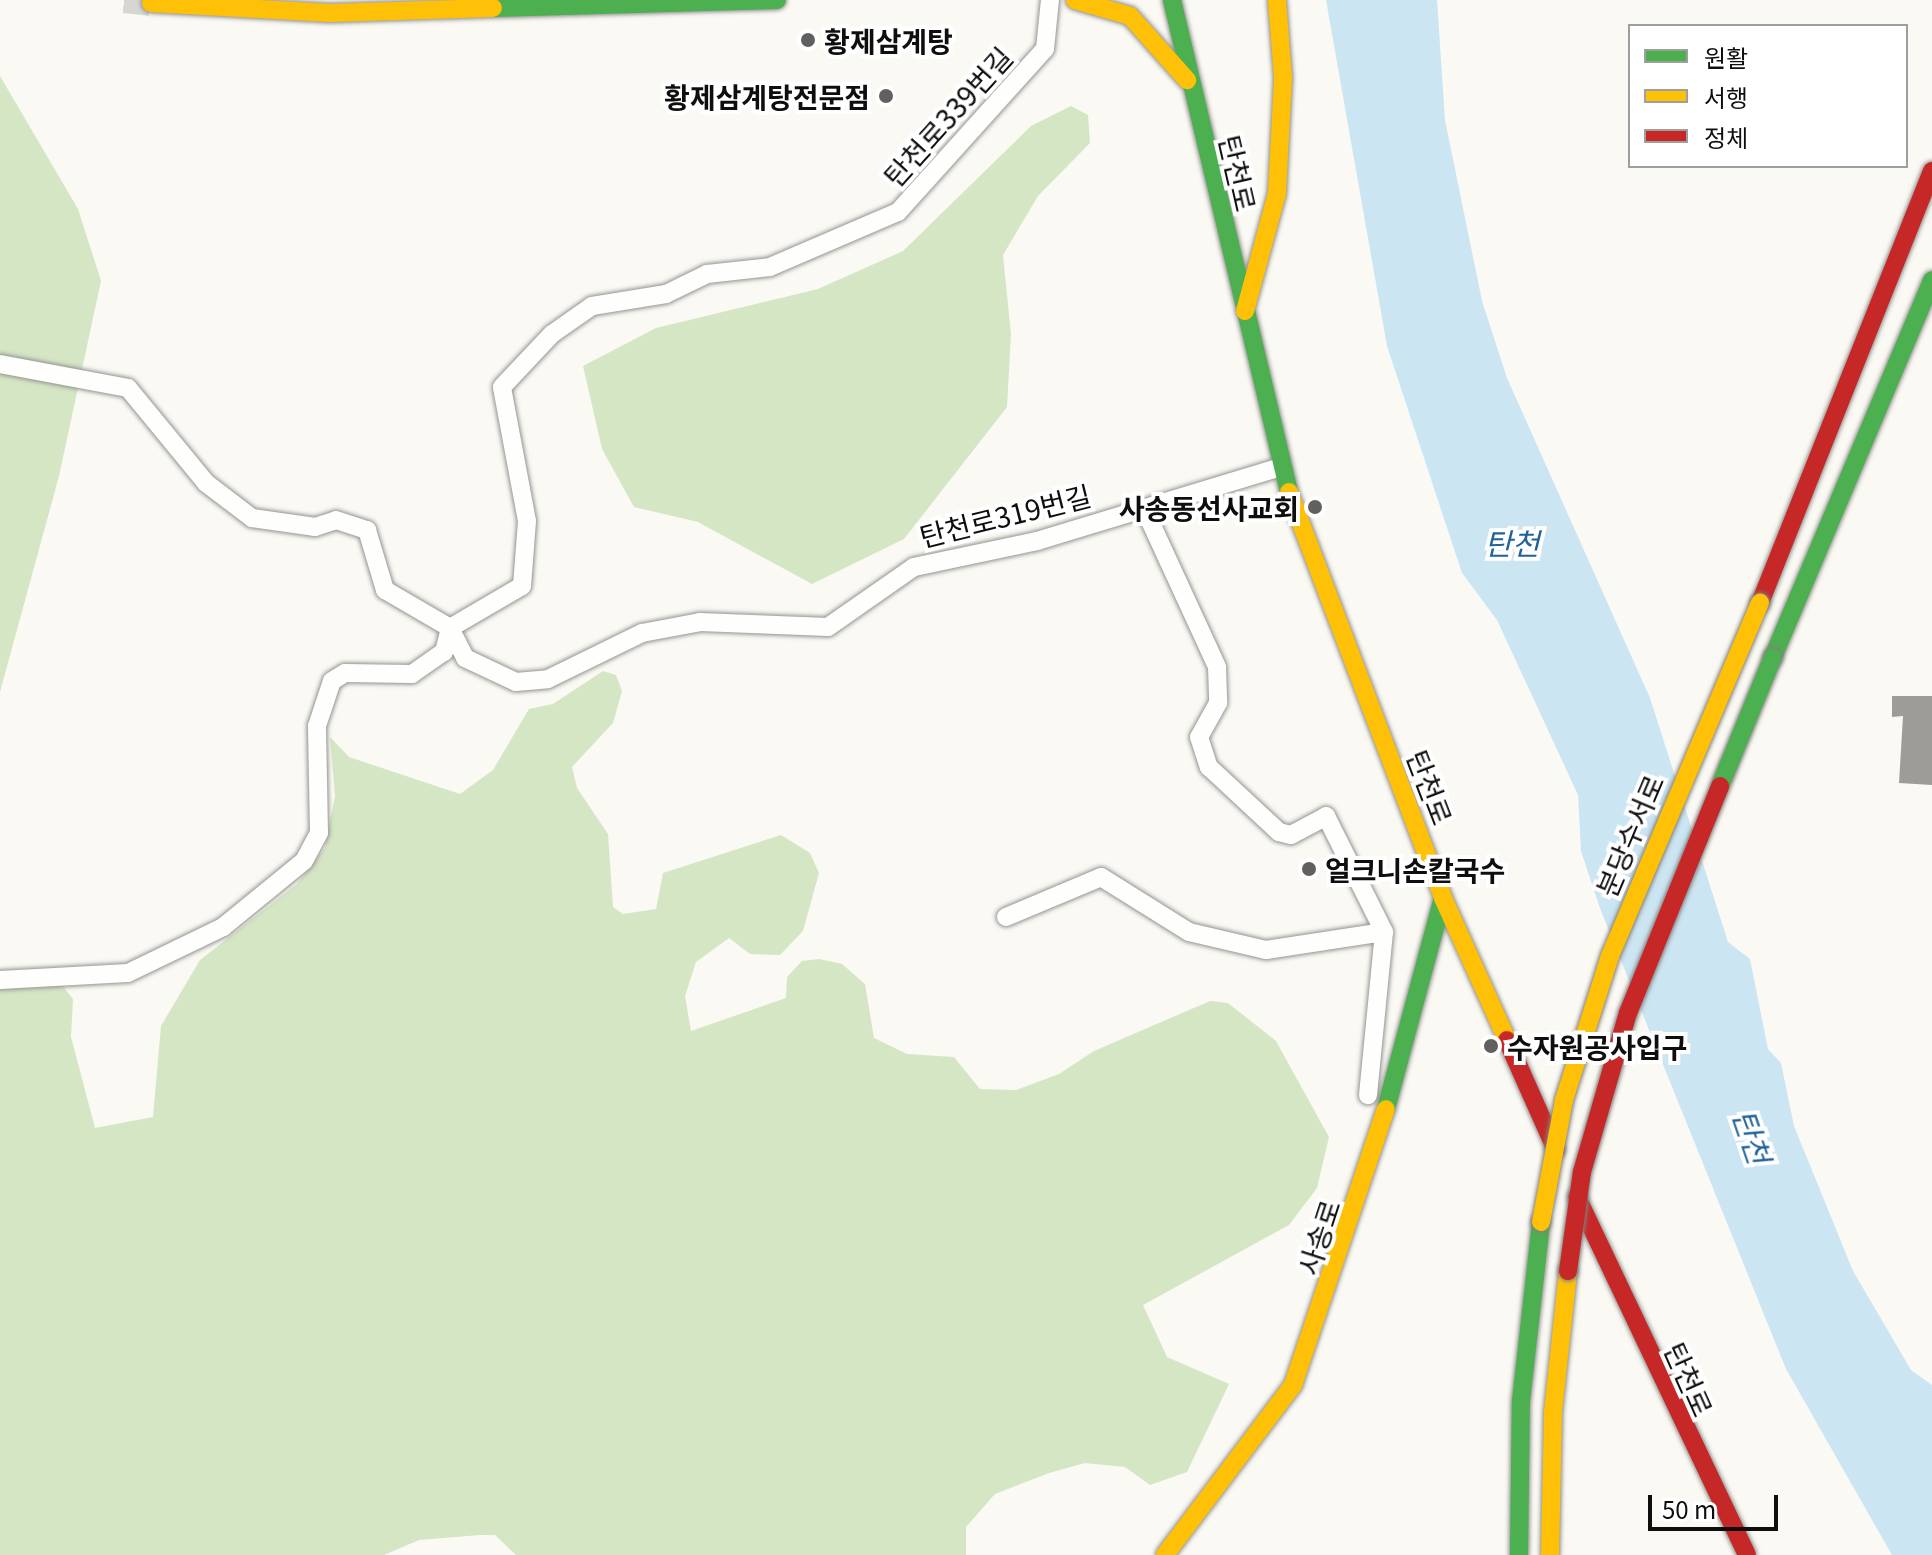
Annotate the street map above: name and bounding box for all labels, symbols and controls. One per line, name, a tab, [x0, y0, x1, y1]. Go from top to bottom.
place label: 황제삼계탕	[824, 23, 953, 57]
legend	[1628, 24, 1908, 168]
marker: 황제삼계탕	[799, 31, 817, 49]
text: 원활	[1704, 39, 1748, 74]
street label: 탄천로339번길	[876, 40, 1018, 192]
place label: 황제삼계탕전문점	[664, 79, 870, 113]
text: 서행	[1704, 79, 1748, 114]
marker: 황제삼계탕전문점	[877, 87, 895, 105]
text: 정체	[1704, 119, 1748, 154]
street label: 탄천로	[1214, 132, 1264, 214]
street label: 탄천로319번길	[916, 477, 1094, 553]
place label: 사송동선사교회	[1119, 490, 1299, 524]
marker: 사송동선사교회	[1306, 498, 1324, 516]
water label: 탄천	[1484, 524, 1540, 560]
street label: 탄천로	[1401, 745, 1461, 829]
street label: 분당수서로	[1588, 769, 1670, 901]
place label: 얼크니손칼국수	[1325, 852, 1505, 886]
marker: 얼크니손칼국수	[1300, 860, 1318, 878]
place label: 수자원공사입구	[1507, 1029, 1687, 1063]
marker: 수자원공사입구	[1482, 1037, 1500, 1055]
water label: 탄천	[1727, 1104, 1779, 1168]
street label: 사송로	[1290, 1195, 1346, 1279]
street label: 탄천로	[1659, 1337, 1721, 1421]
scale bar	[1652, 1479, 1782, 1529]
text: 50 m	[1662, 1491, 1716, 1526]

